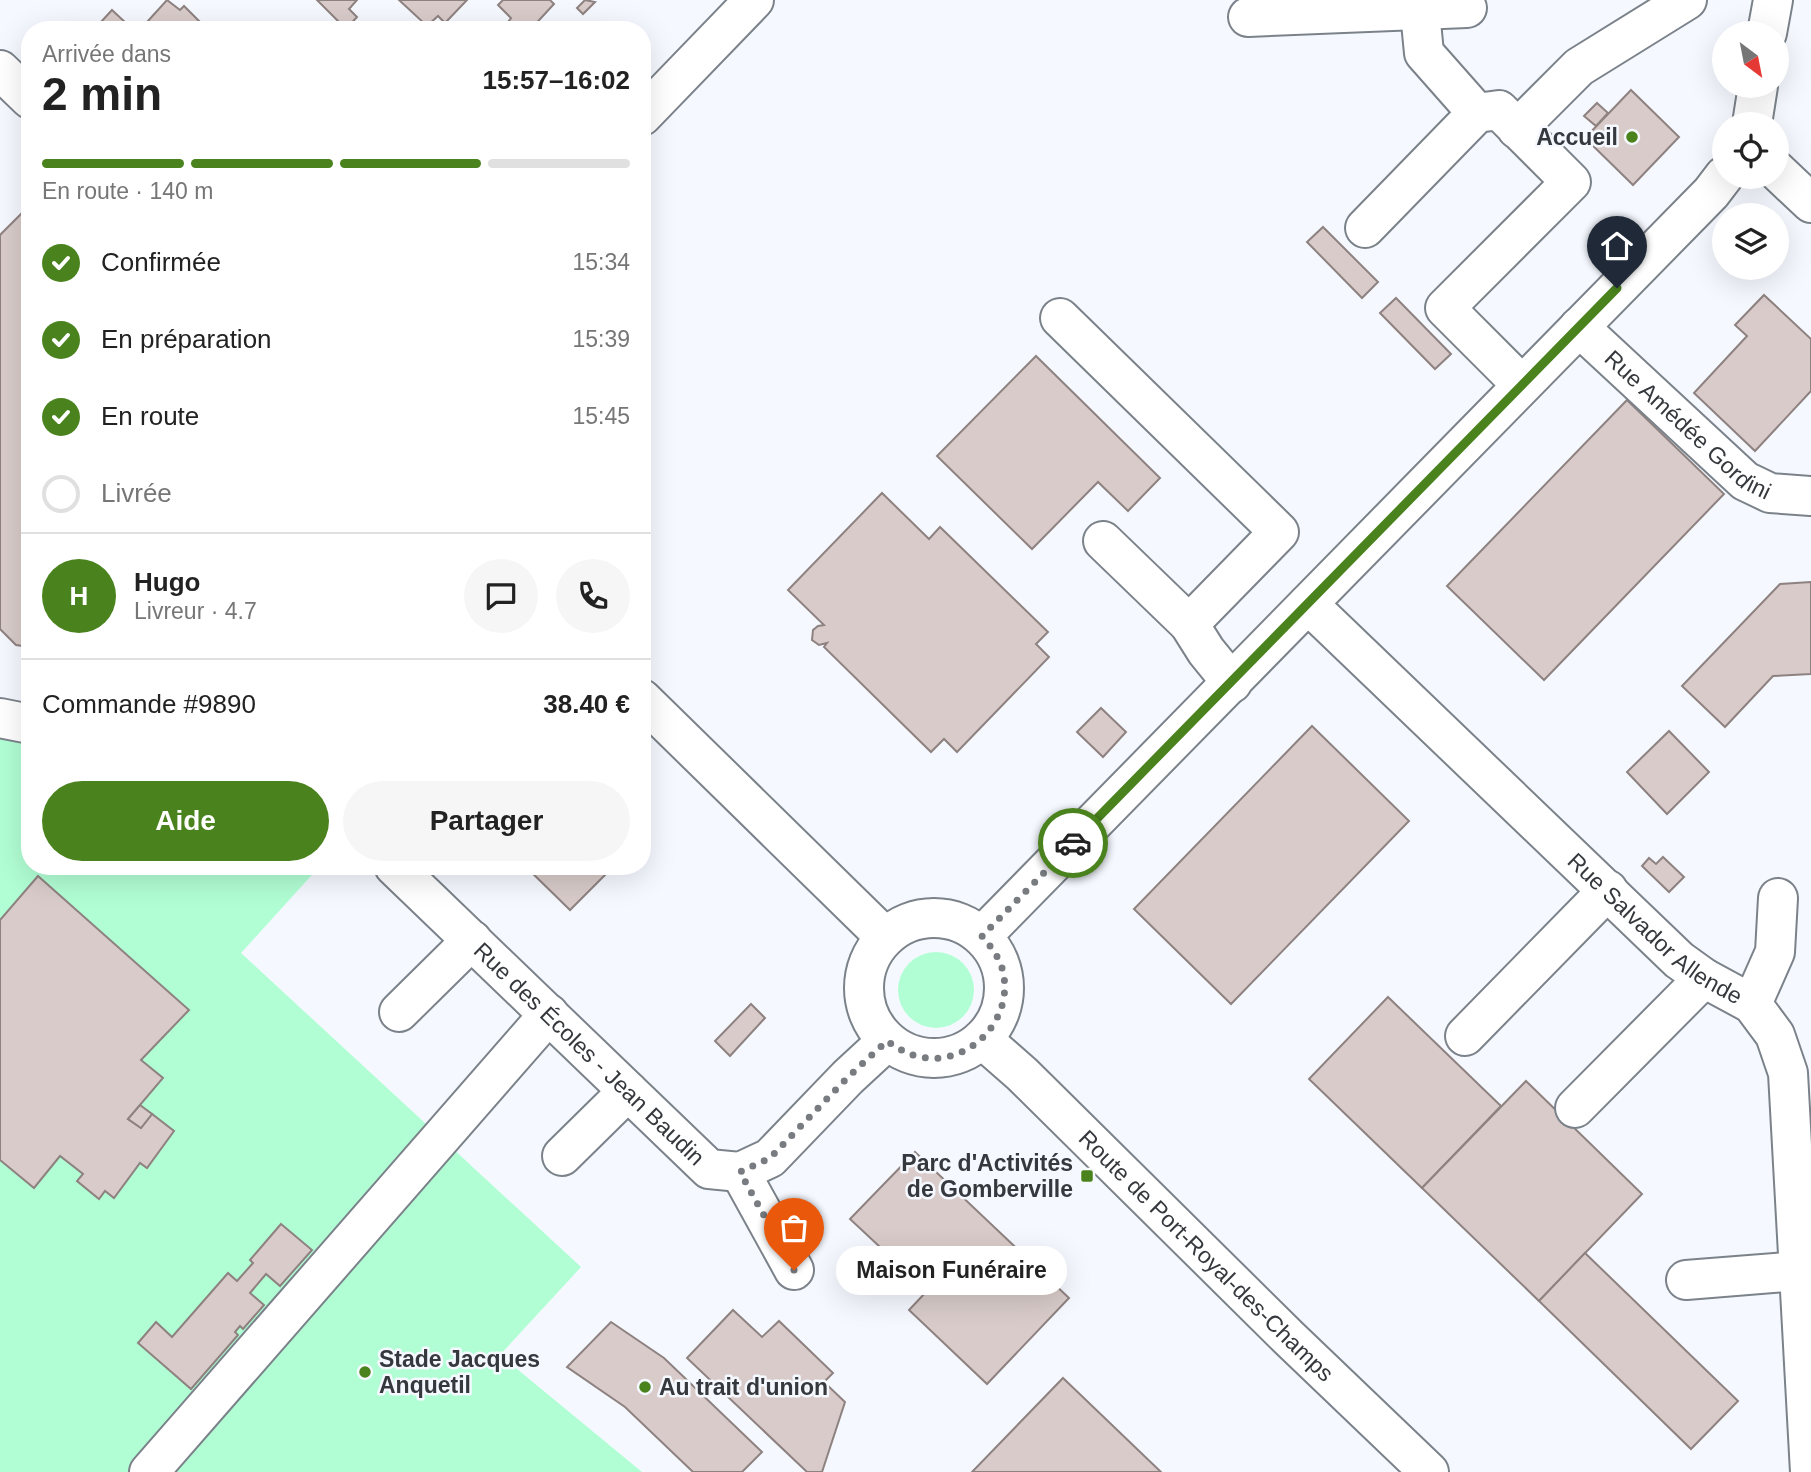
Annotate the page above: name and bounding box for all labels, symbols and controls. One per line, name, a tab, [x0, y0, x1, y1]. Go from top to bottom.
north arrow	[1712, 21, 1788, 98]
map controls	[1712, 21, 1789, 280]
text: Arrivée dans	[42, 41, 171, 67]
text: 15:57–16:02	[483, 65, 630, 95]
text: 2 min	[42, 68, 162, 120]
button: locate	[1712, 112, 1789, 189]
place label: Accueil	[1536, 124, 1618, 150]
marker: Accueil	[1624, 129, 1640, 145]
text: En route · 140 m	[42, 178, 213, 204]
button: layers	[1712, 203, 1789, 280]
pin	[1587, 216, 1647, 288]
icon: home	[1598, 227, 1636, 265]
icon: check	[42, 244, 80, 282]
text: Confirmée	[101, 247, 221, 277]
text: 15:34	[572, 249, 630, 275]
icon: check	[42, 321, 80, 359]
text: En préparation	[101, 324, 272, 354]
text: 15:39	[572, 326, 630, 352]
street label: Rue Amédée Gordini	[1600, 345, 1775, 505]
icon: check	[42, 398, 80, 436]
text: En route	[101, 401, 199, 431]
text: 15:45	[572, 403, 630, 429]
text: Livrée	[101, 478, 172, 508]
button: chat	[464, 559, 538, 633]
button: phone	[556, 559, 630, 633]
text: Hugo	[134, 567, 200, 597]
text: H	[70, 581, 88, 611]
text: Livreur · 4.7	[134, 598, 257, 624]
text: Commande #9890	[42, 689, 256, 719]
text: 38.40 €	[543, 689, 630, 719]
button: Aide	[42, 781, 329, 861]
button: Partager	[343, 781, 630, 861]
courier	[1038, 808, 1108, 878]
icon: car	[1054, 824, 1092, 862]
street label: Rue Salvador Allende	[1563, 848, 1747, 1009]
street label: Rue des Écoles - Jean Baudin	[469, 937, 710, 1171]
street label: Route de Port-Royal-des-Champs	[1074, 1125, 1339, 1387]
place label: Parc d'Activités de Gomberville	[901, 1150, 1073, 1202]
marker: Parc d'Activités de Gomberville	[1079, 1168, 1095, 1184]
pin	[764, 1198, 824, 1270]
icon: bag	[775, 1209, 813, 1247]
callout: Maison Funéraire	[836, 1246, 1067, 1294]
text: Maison Funéraire	[856, 1257, 1047, 1283]
place label: Stade Jacques Anquetil	[379, 1346, 540, 1398]
marker: Stade Jacques Anquetil	[357, 1364, 373, 1380]
place label: Au trait d'union	[659, 1374, 828, 1400]
marker: Au trait d'union	[637, 1379, 653, 1395]

